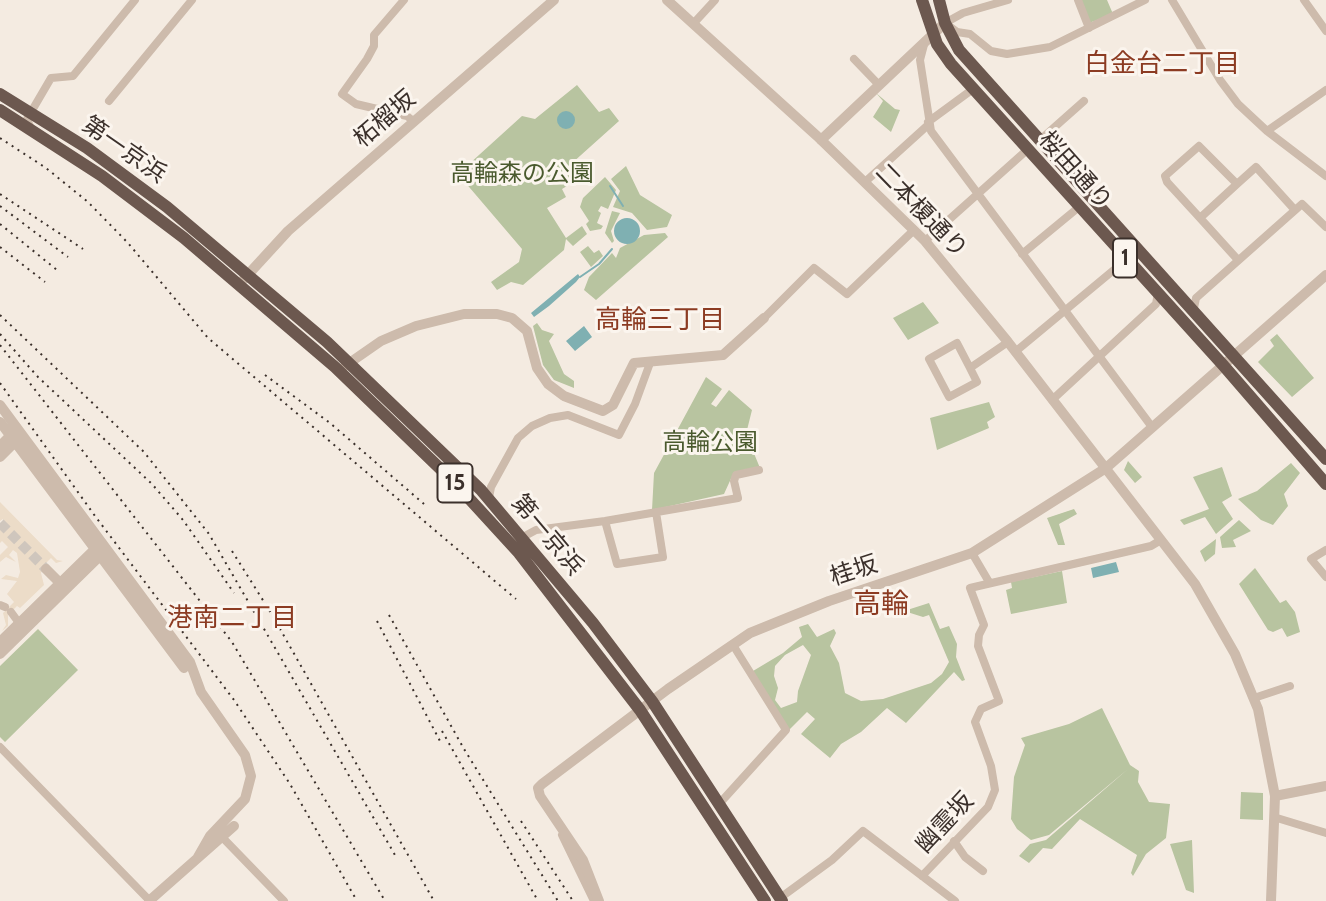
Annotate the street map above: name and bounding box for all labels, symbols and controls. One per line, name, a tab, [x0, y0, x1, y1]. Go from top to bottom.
district label: 白金台二丁目	[1084, 48, 1240, 80]
street label: 柘榴坂	[348, 85, 422, 153]
street label: 第一京浜	[76, 111, 172, 189]
street label: 桜田通り	[1032, 126, 1118, 216]
street label: 二本榎通り	[869, 158, 973, 264]
park label: 高輪森の公園	[450, 160, 594, 188]
road number: 1	[1113, 238, 1137, 278]
district label: 高輪三丁目	[595, 304, 725, 336]
park label: 高輪公園	[662, 429, 758, 457]
road number: 15	[438, 463, 472, 503]
street label: 第一京浜	[505, 489, 589, 581]
street label: 桂坂	[827, 550, 881, 592]
district label: 高輪	[853, 588, 909, 622]
district label: 港南二丁目	[167, 602, 297, 634]
street label: 幽霊坂	[910, 787, 980, 859]

